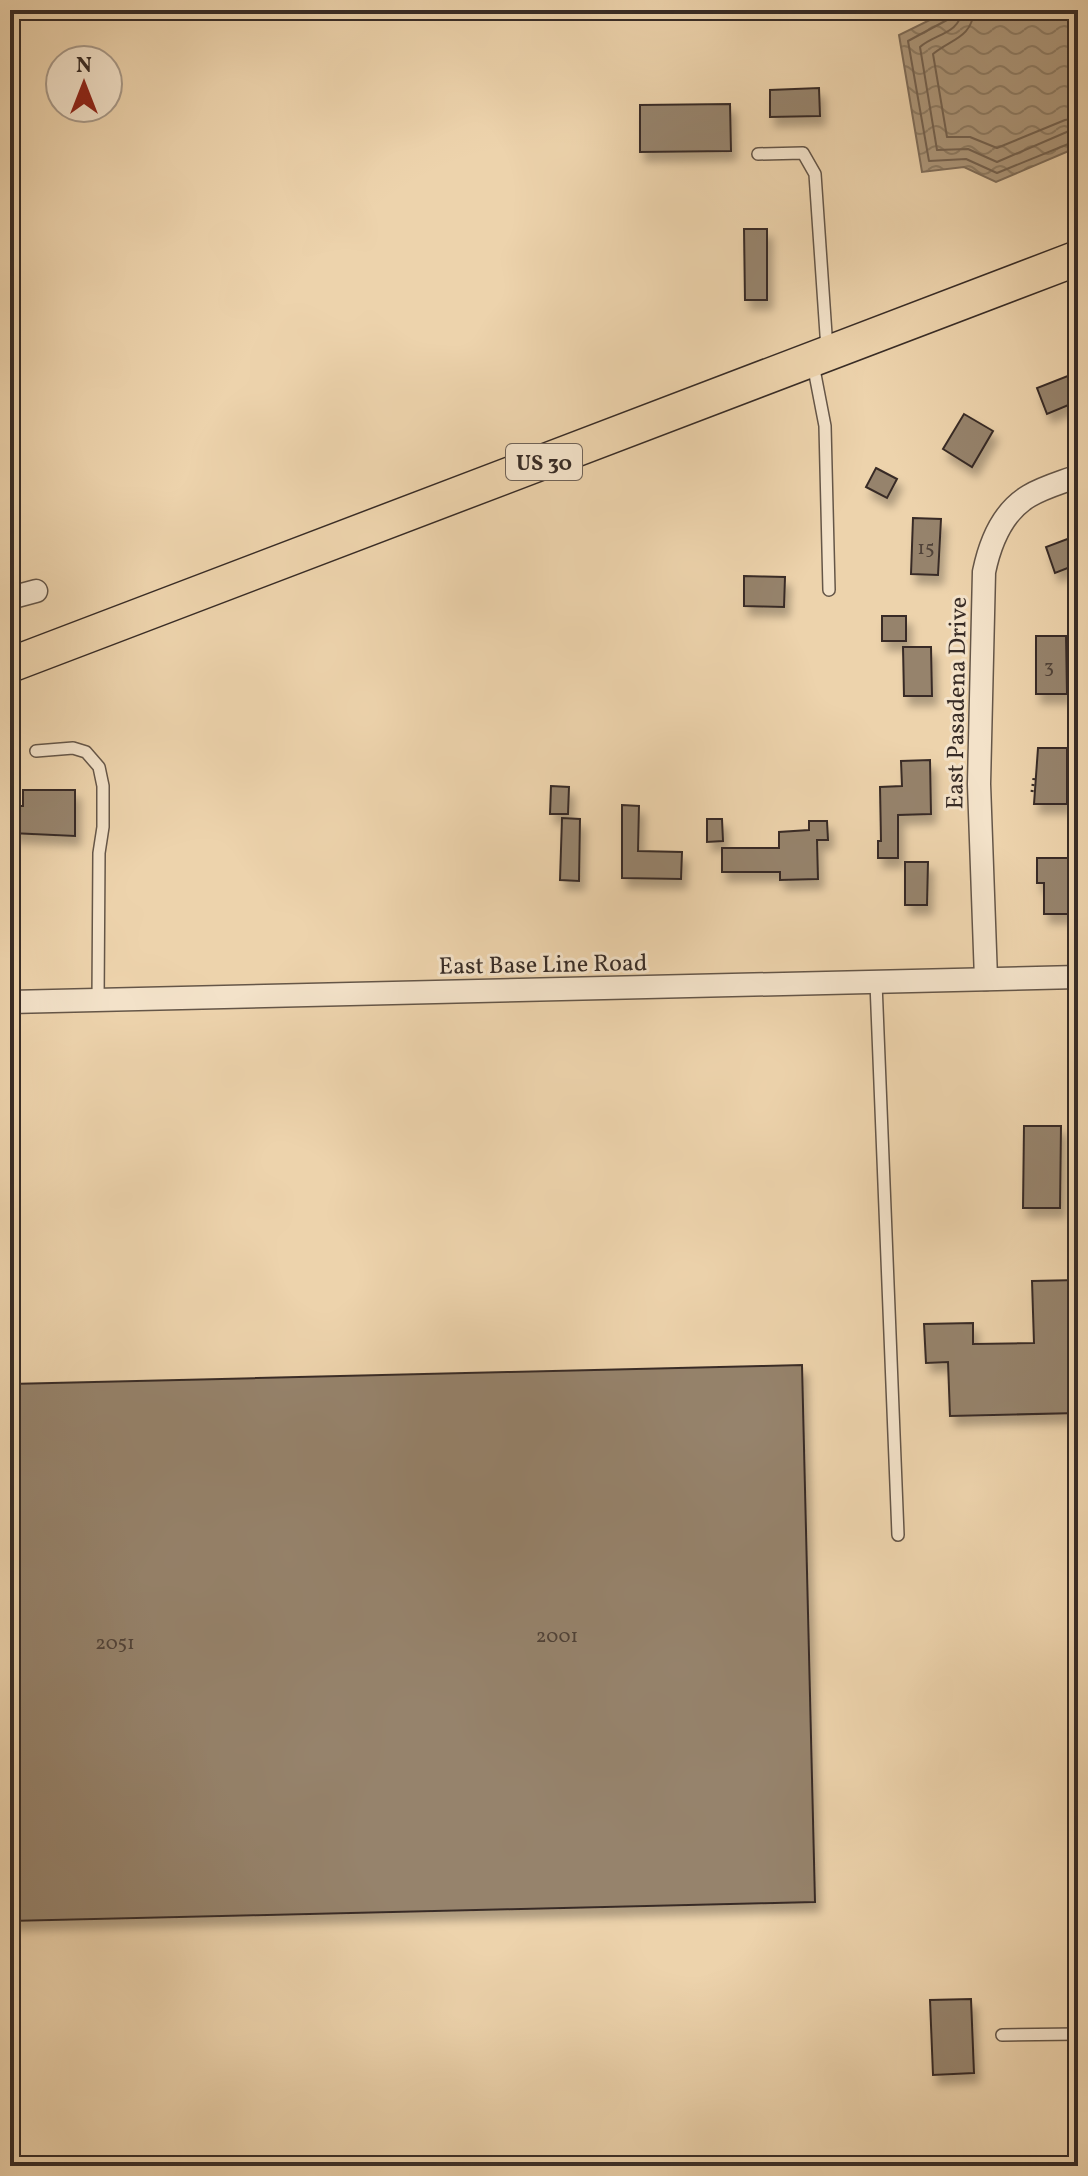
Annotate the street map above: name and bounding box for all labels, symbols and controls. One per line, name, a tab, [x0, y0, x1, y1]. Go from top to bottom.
north arrow	[44, 44, 124, 124]
text: N	[76, 51, 92, 82]
road number: US 30	[506, 444, 582, 480]
house number: 15	[917, 535, 935, 563]
street label: East Pasadena Drive	[939, 596, 977, 810]
house number: 3	[1044, 654, 1054, 682]
street label: East Base Line Road	[438, 947, 648, 985]
house number: 2001	[536, 1623, 578, 1651]
house number: 2051	[95, 1630, 135, 1658]

